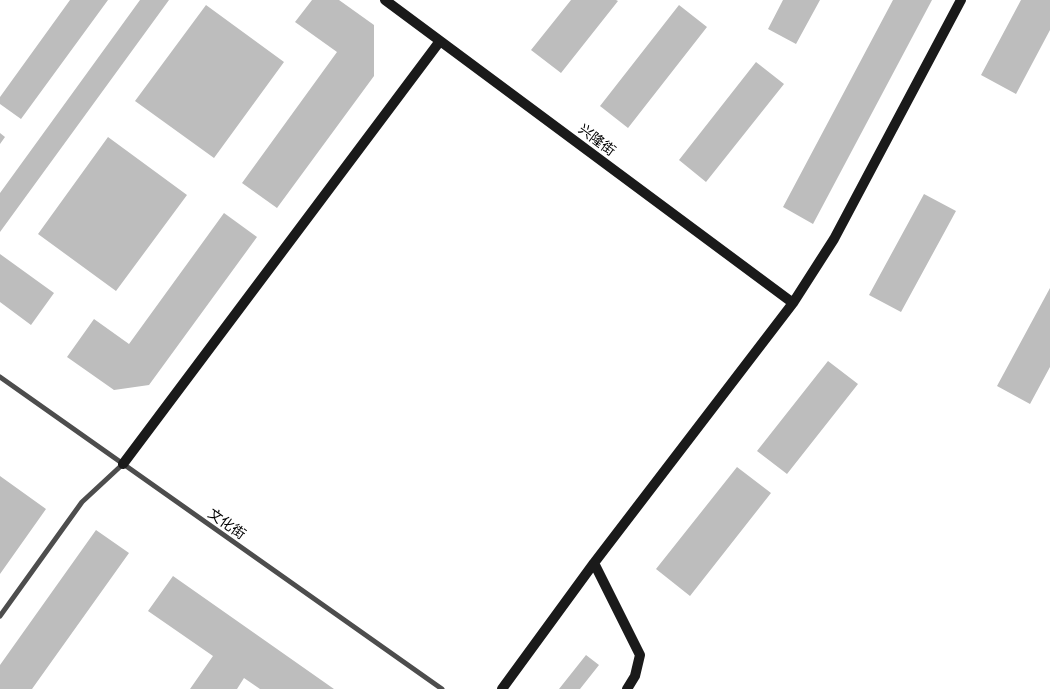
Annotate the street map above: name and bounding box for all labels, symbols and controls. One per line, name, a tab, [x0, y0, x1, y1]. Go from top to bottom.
street label: 兴隆街	[575, 121, 619, 159]
street label: 文化街	[205, 505, 249, 543]

